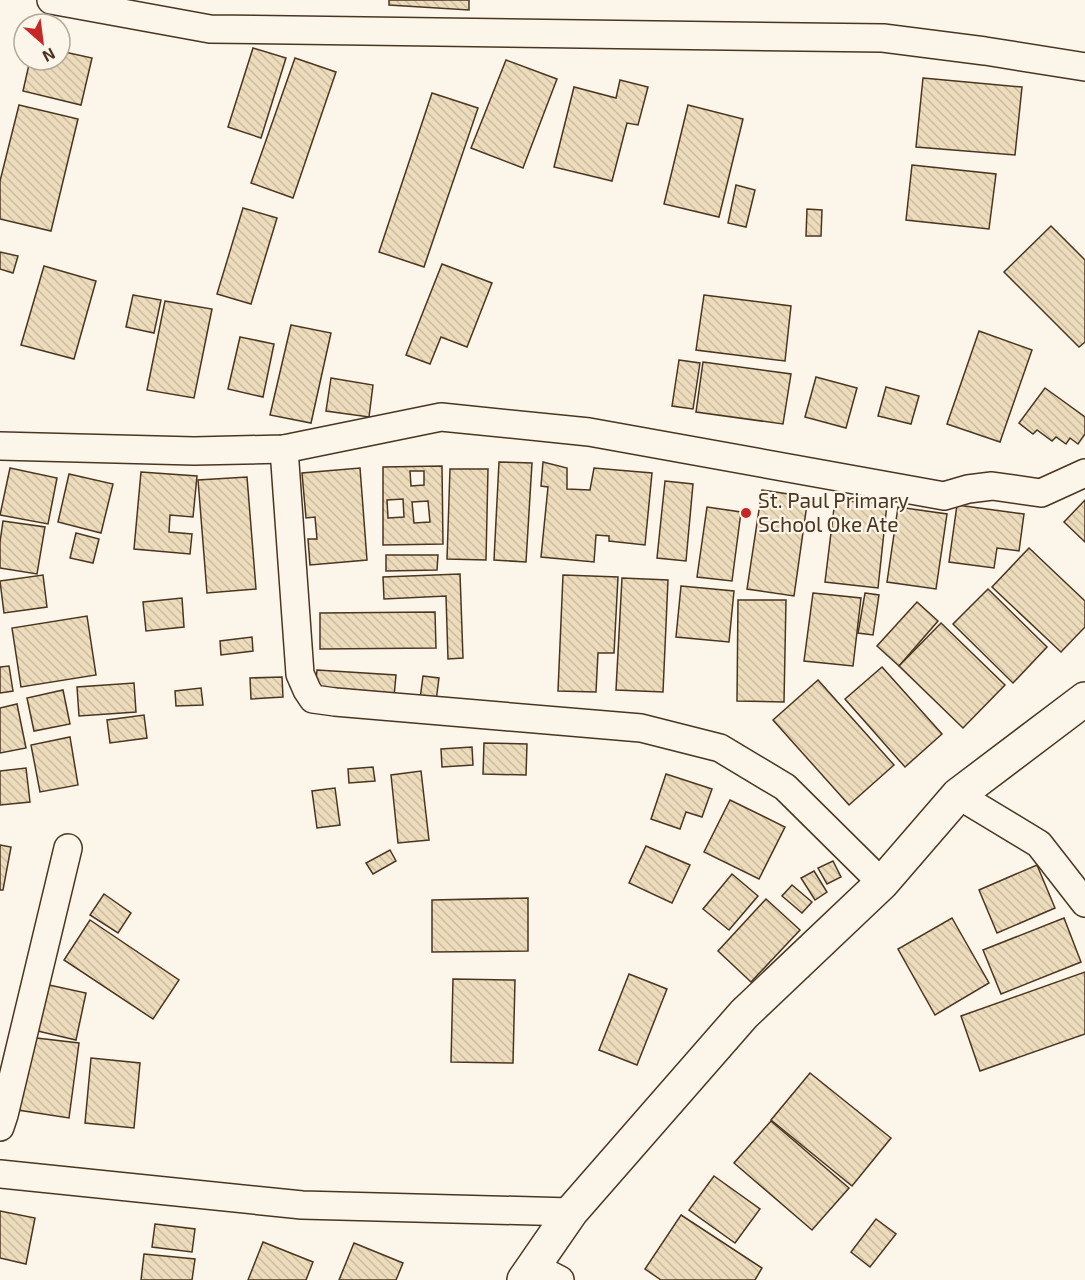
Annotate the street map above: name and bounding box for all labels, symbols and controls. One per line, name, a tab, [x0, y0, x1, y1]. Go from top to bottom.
north arrow	[12, 12, 72, 72]
text: N	[40, 45, 59, 67]
place label: St. Paul Primary School Oke Ate	[758, 487, 909, 536]
marker: St. Paul Primary School Oke Ate	[739, 506, 753, 520]

